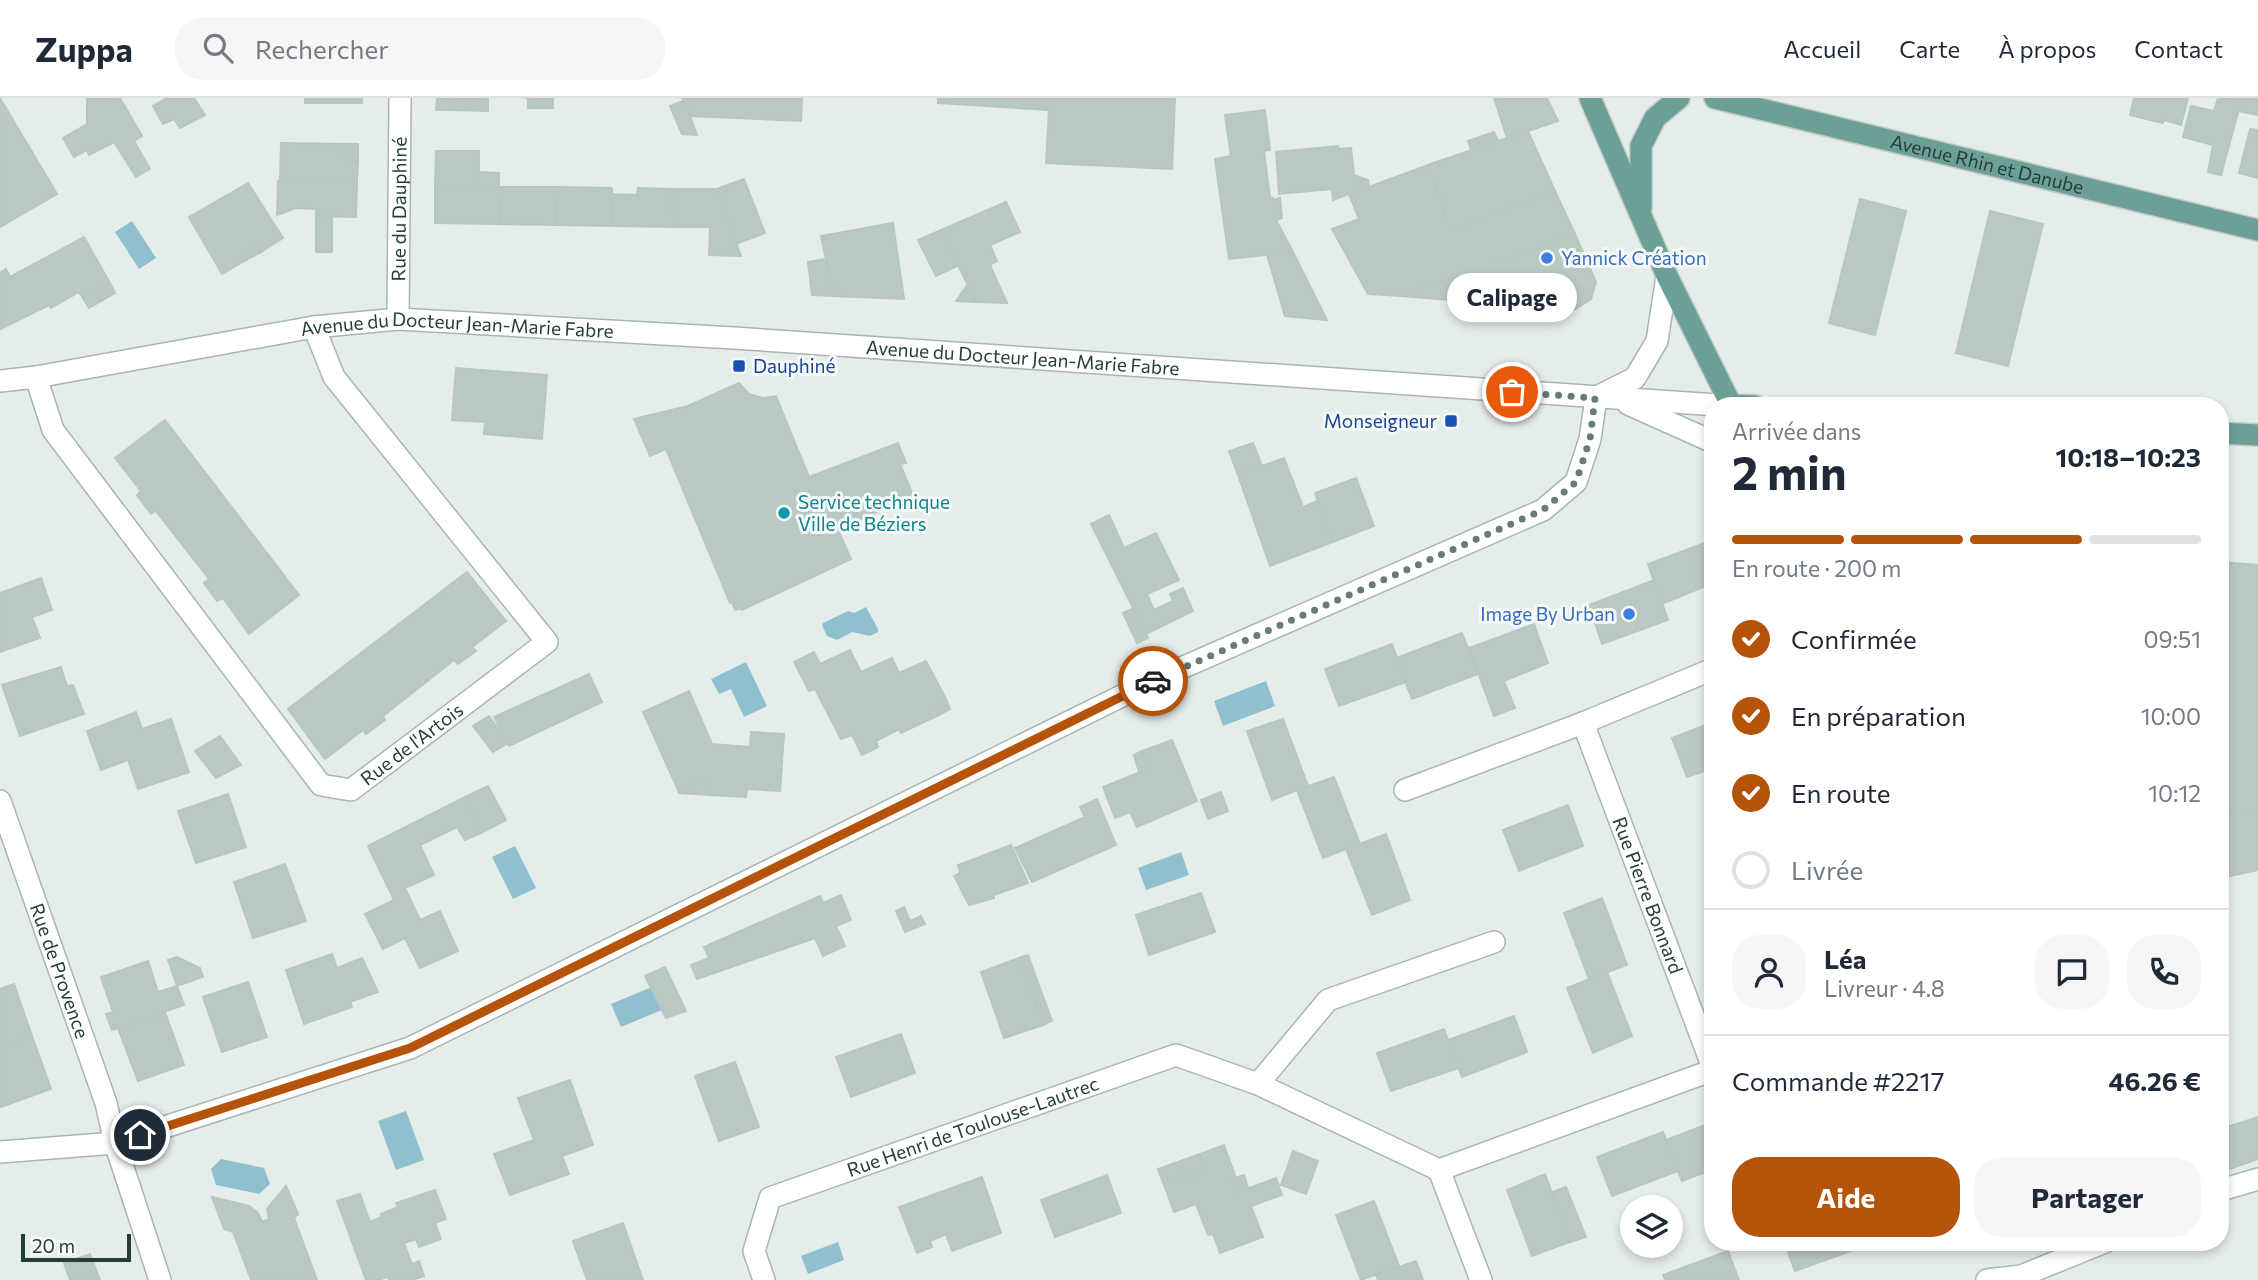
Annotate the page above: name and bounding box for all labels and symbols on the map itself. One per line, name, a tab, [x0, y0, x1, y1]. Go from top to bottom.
street label: Avenue Rhin et Danube	[1888, 129, 2086, 198]
street label: Rue du Dauphiné	[386, 137, 411, 281]
place label: Yannick Création	[1561, 246, 1707, 269]
marker: Yannick Création	[1539, 250, 1555, 266]
callout: Calipage	[1447, 273, 1577, 322]
street label: Avenue du Docteur Jean-Marie Fabre	[298, 307, 614, 342]
street label: Avenue du Docteur Jean-Marie Fabre	[865, 335, 1180, 379]
place label: Dauphiné	[753, 354, 835, 377]
marker: Dauphiné	[731, 358, 747, 374]
pin	[1482, 362, 1542, 422]
place label: Monseigneur	[1324, 409, 1437, 432]
marker: Monseigneur	[1443, 413, 1459, 429]
place label: Service technique Ville de Béziers	[798, 490, 950, 535]
marker: Service technique Ville de Béziers	[776, 505, 792, 521]
place label: Image By Urban	[1480, 602, 1615, 625]
marker: Image By Urban	[1621, 606, 1637, 622]
courier	[1118, 646, 1188, 716]
street label: Rue de l'Artois	[356, 698, 467, 790]
street label: Rue Pierre Bonnard	[1608, 813, 1688, 977]
street label: Rue de Provence	[26, 900, 94, 1041]
street label: Rue Henri de Toulouse-Lautrec	[844, 1071, 1101, 1181]
pin	[110, 1105, 170, 1165]
scale bar	[21, 1231, 131, 1263]

